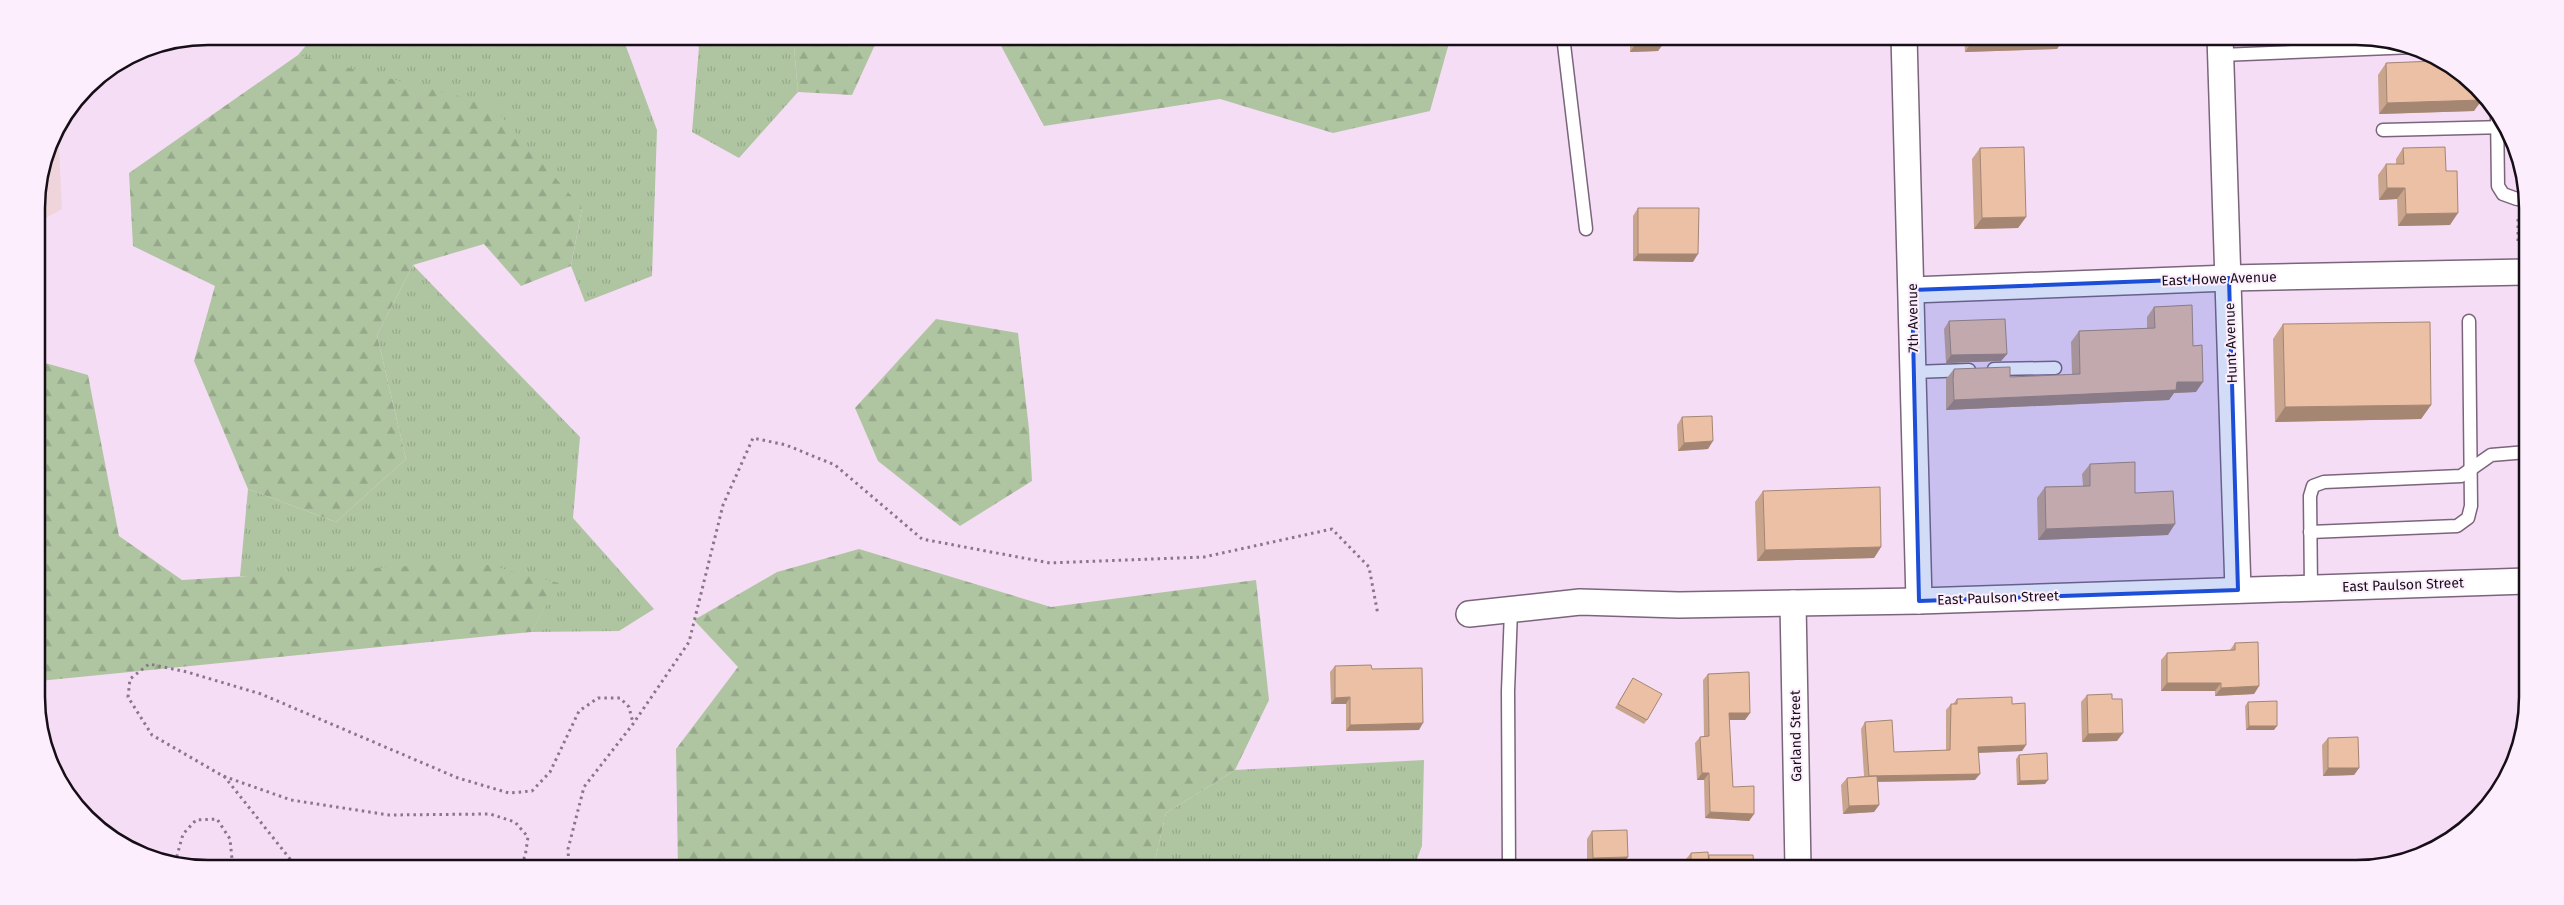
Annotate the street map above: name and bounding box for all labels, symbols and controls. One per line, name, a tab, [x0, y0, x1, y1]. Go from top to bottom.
street label: East Howe Avenue	[2161, 268, 2277, 290]
street label: 7th Avenue	[1904, 283, 1922, 353]
street label: Hunt Avenue	[2221, 302, 2241, 384]
street label: East Paulson Street	[2342, 574, 2465, 596]
street label: East Paulson Street	[1937, 587, 2060, 609]
street label: Garland Street	[1787, 689, 1805, 782]

